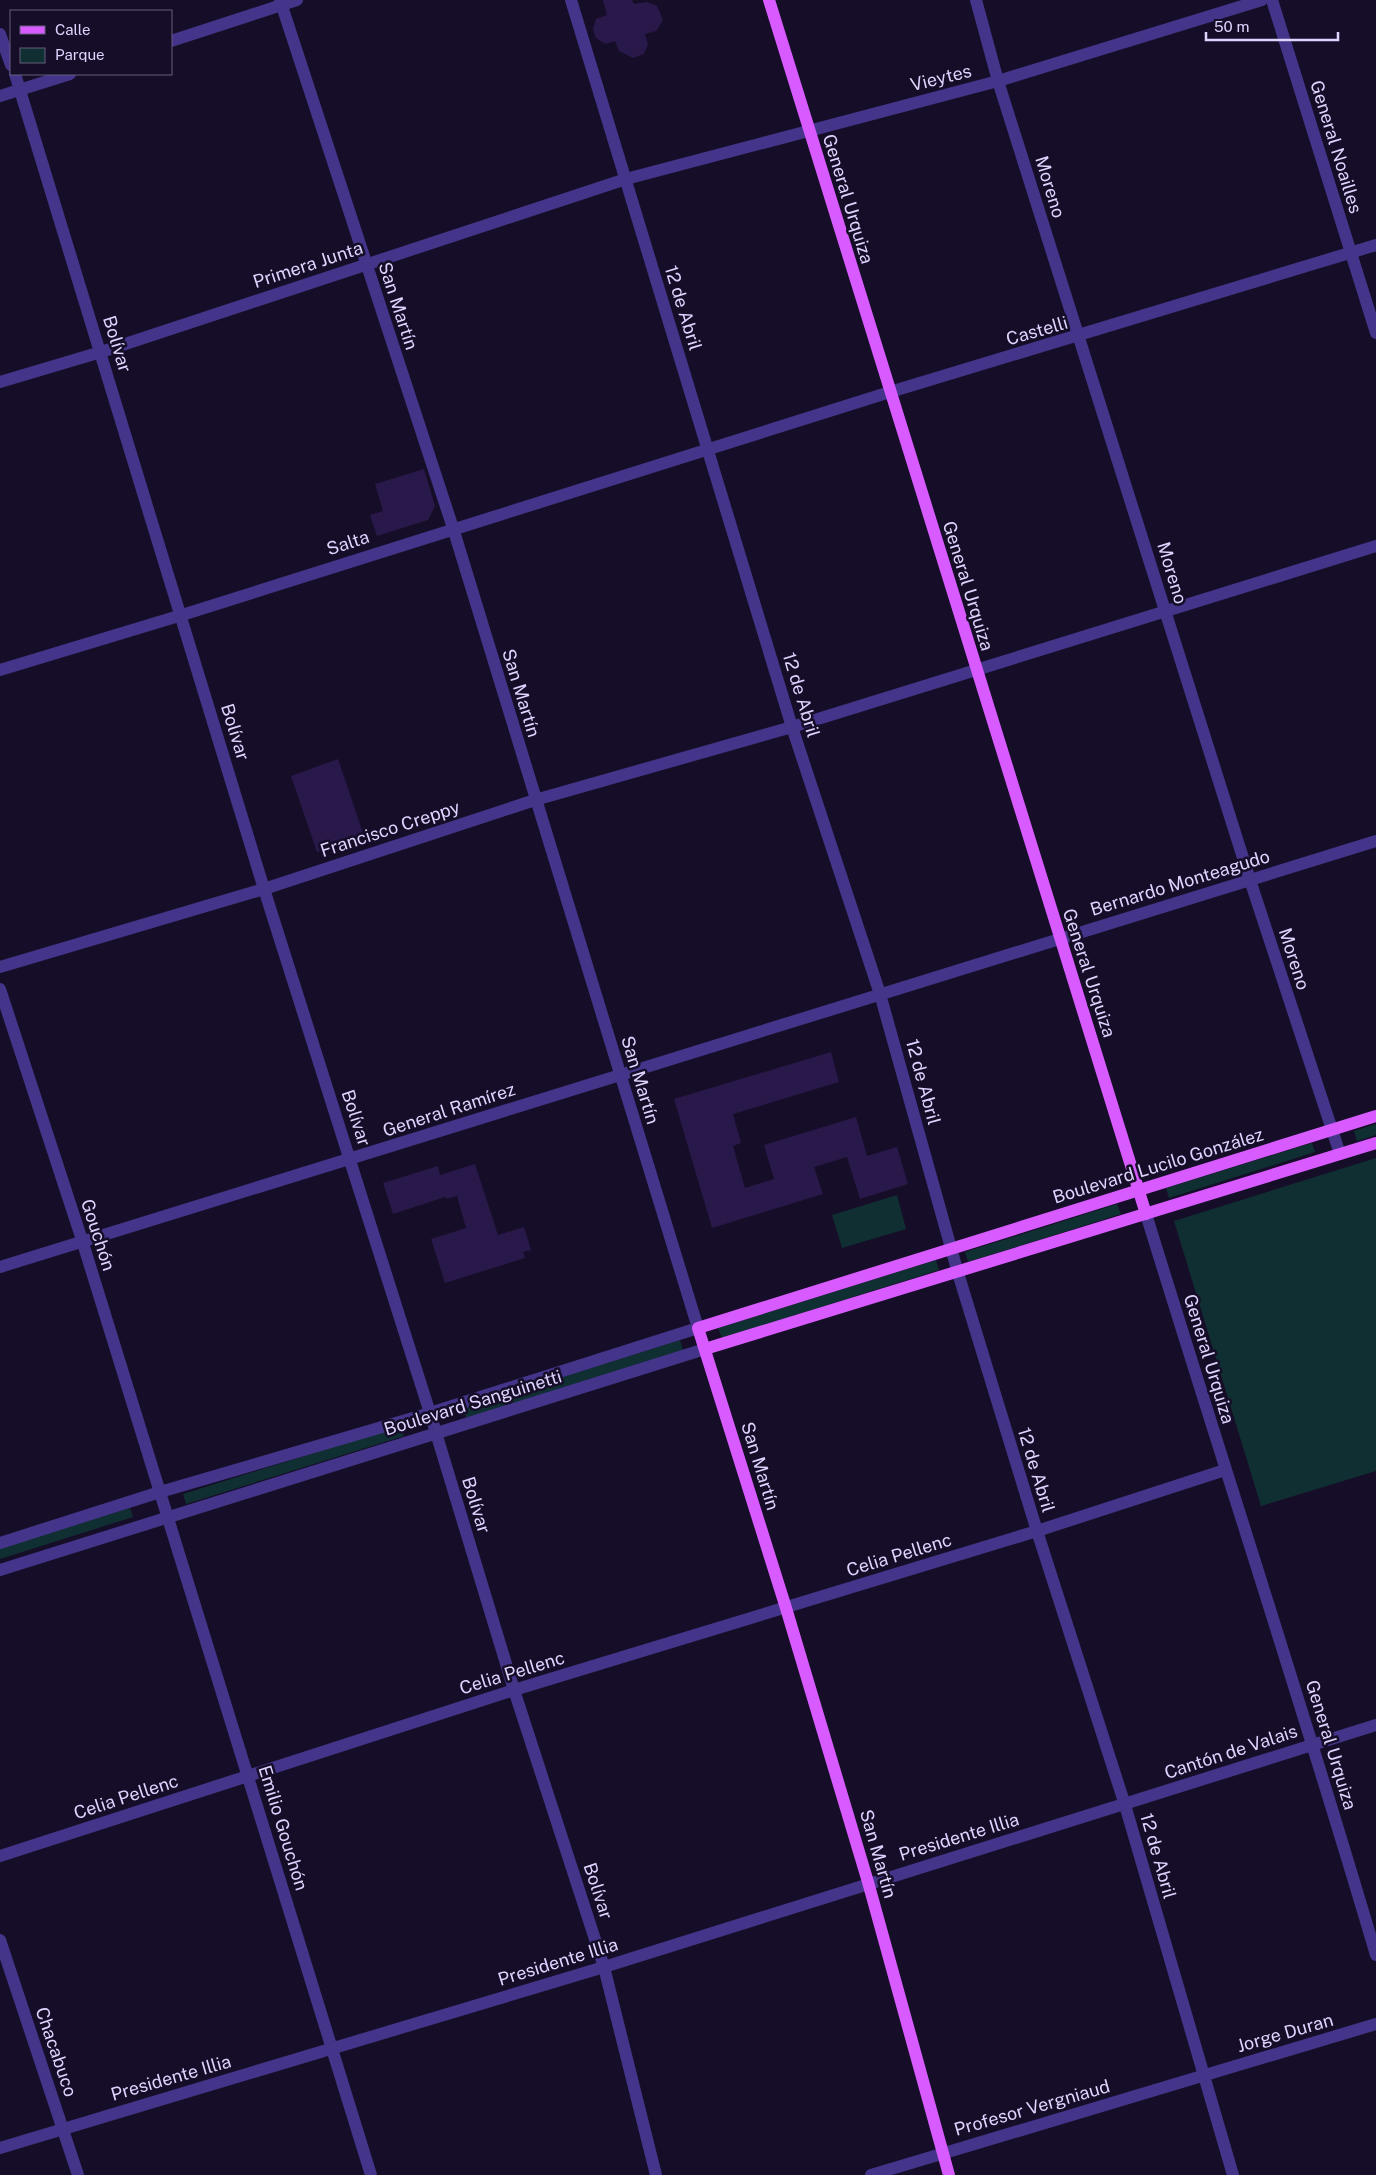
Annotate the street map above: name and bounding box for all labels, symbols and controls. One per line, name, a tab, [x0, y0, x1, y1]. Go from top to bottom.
legend	[10, 10, 172, 75]
scale bar	[1206, 10, 1338, 42]
text: 50 m	[1214, 18, 1249, 35]
text: Calle	[55, 21, 91, 38]
text: Parque	[55, 46, 105, 63]
street label: Vieytes	[908, 60, 974, 95]
street label: General Noailles	[1306, 78, 1367, 216]
street label: General Urquiza	[819, 132, 878, 266]
street label: Moreno	[1031, 153, 1070, 220]
street label: Primera Junta	[250, 237, 365, 292]
street label: San Martín	[374, 259, 423, 352]
street label: 12 de Abril	[661, 263, 706, 353]
street label: Castelli	[1004, 312, 1070, 349]
street label: Bolívar	[99, 313, 136, 375]
street label: General Urquiza	[939, 519, 998, 653]
street label: Salta	[324, 526, 372, 559]
street label: Moreno	[1153, 539, 1192, 606]
street label: San Martín	[498, 646, 545, 740]
street label: 12 de Abril	[779, 650, 824, 740]
street label: Bolívar	[217, 701, 254, 763]
street label: Francisco Creppy	[317, 796, 463, 861]
street label: Bernardo Monteagudo	[1087, 845, 1272, 920]
street label: General Urquiza	[1059, 906, 1120, 1040]
street label: Moreno	[1275, 925, 1314, 992]
street label: San Martín	[617, 1033, 664, 1127]
street label: 12 de Abril	[902, 1037, 945, 1127]
street label: General Ramírez	[380, 1078, 518, 1141]
street label: Bolívar	[338, 1087, 375, 1149]
street label: Boulevard Lucilo González	[1050, 1123, 1266, 1208]
street label: Gouchón	[77, 1196, 120, 1273]
street label: General Urquiza	[1180, 1292, 1239, 1426]
street label: Boulevard Sanguinetti	[381, 1365, 564, 1440]
street label: San Martín	[737, 1419, 784, 1513]
street label: 12 de Abril	[1014, 1425, 1059, 1515]
street label: Bolívar	[458, 1474, 495, 1536]
street label: Celia Pellenc	[844, 1529, 954, 1580]
street label: Celia Pellenc	[457, 1647, 567, 1698]
street label: General Urquiza	[1302, 1678, 1361, 1812]
street label: Cantón de Valais	[1162, 1720, 1300, 1783]
street label: Emilio Gouchón	[254, 1763, 312, 1893]
street label: Celia Pellenc	[71, 1770, 181, 1823]
street label: San Martín	[856, 1807, 901, 1901]
street label: Presidente Illia	[896, 1808, 1021, 1865]
street label: 12 de Abril	[1136, 1811, 1181, 1901]
street label: Bolívar	[580, 1860, 617, 1922]
street label: Presidente Illia	[495, 1933, 620, 1990]
street label: Chacabuco	[31, 2004, 82, 2099]
street label: Jorge Duran	[1234, 2009, 1336, 2056]
street label: Presidente Illia	[108, 2050, 233, 2105]
street label: Profesor Vergniaud	[952, 2075, 1112, 2140]

